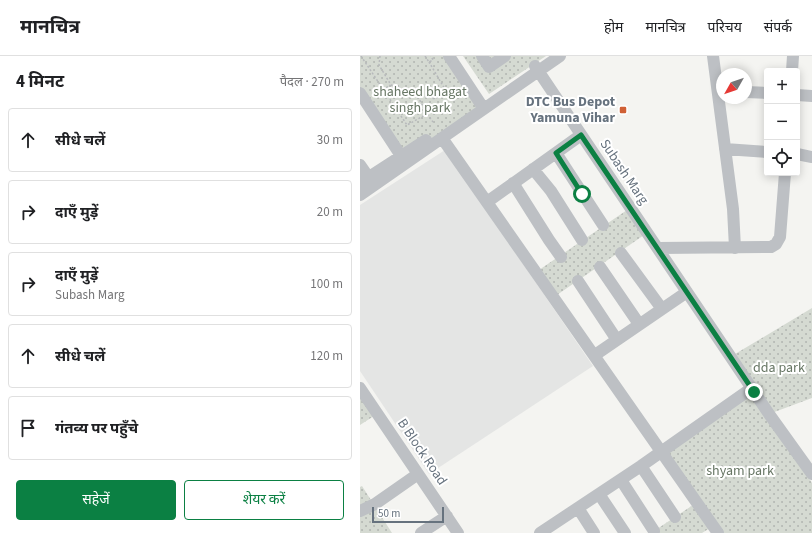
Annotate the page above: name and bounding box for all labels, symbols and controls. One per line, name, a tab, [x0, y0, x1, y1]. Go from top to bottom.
text: मानचित्र	[20, 14, 80, 41]
text: होम	[604, 18, 623, 38]
text: मानचित्र	[645, 18, 686, 38]
text: परिचय	[708, 18, 742, 38]
text: संपर्क	[764, 18, 792, 38]
north arrow	[716, 68, 752, 104]
map controls	[764, 68, 800, 176]
button: +	[764, 68, 800, 104]
text: 4 मिनट	[16, 70, 64, 94]
text: पैदल · 270 m	[280, 73, 344, 91]
park label: shaheed bhagat singh park	[373, 82, 467, 118]
place label: DTC Bus Depot Yamuna Vihar	[526, 92, 616, 128]
button: −	[764, 104, 800, 140]
marker: DTC Bus Depot Yamuna Vihar	[618, 105, 628, 115]
icon: ahead	[17, 129, 39, 151]
text: सीधे चलें	[55, 130, 105, 151]
text: 30 m	[317, 131, 343, 149]
street label: Subash Marg	[595, 135, 653, 209]
button: locate	[764, 140, 800, 176]
route start	[573, 185, 591, 203]
icon: right	[17, 201, 39, 223]
text: दाएँ मुड़ें	[55, 202, 98, 223]
text: 20 m	[317, 203, 343, 221]
text: दाएँ मुड़ें	[55, 265, 98, 286]
icon: right	[17, 273, 39, 295]
text: 100 m	[310, 275, 343, 293]
text: Subash Marg	[55, 286, 125, 304]
icon: ahead	[17, 345, 39, 367]
text: सीधे चलें	[55, 346, 105, 367]
text: 120 m	[310, 347, 343, 365]
park label: dda park	[753, 358, 805, 378]
route end	[745, 383, 763, 401]
street label: B Block Road	[392, 415, 452, 489]
icon: arrive	[17, 417, 39, 439]
text: गंतव्य पर पहुँचे	[55, 418, 138, 439]
park label: shyam park	[706, 461, 774, 481]
button: सहेजें	[16, 480, 176, 520]
button: शेयर करें	[184, 480, 344, 520]
scale bar	[372, 505, 444, 524]
text: 50 m	[378, 506, 400, 521]

